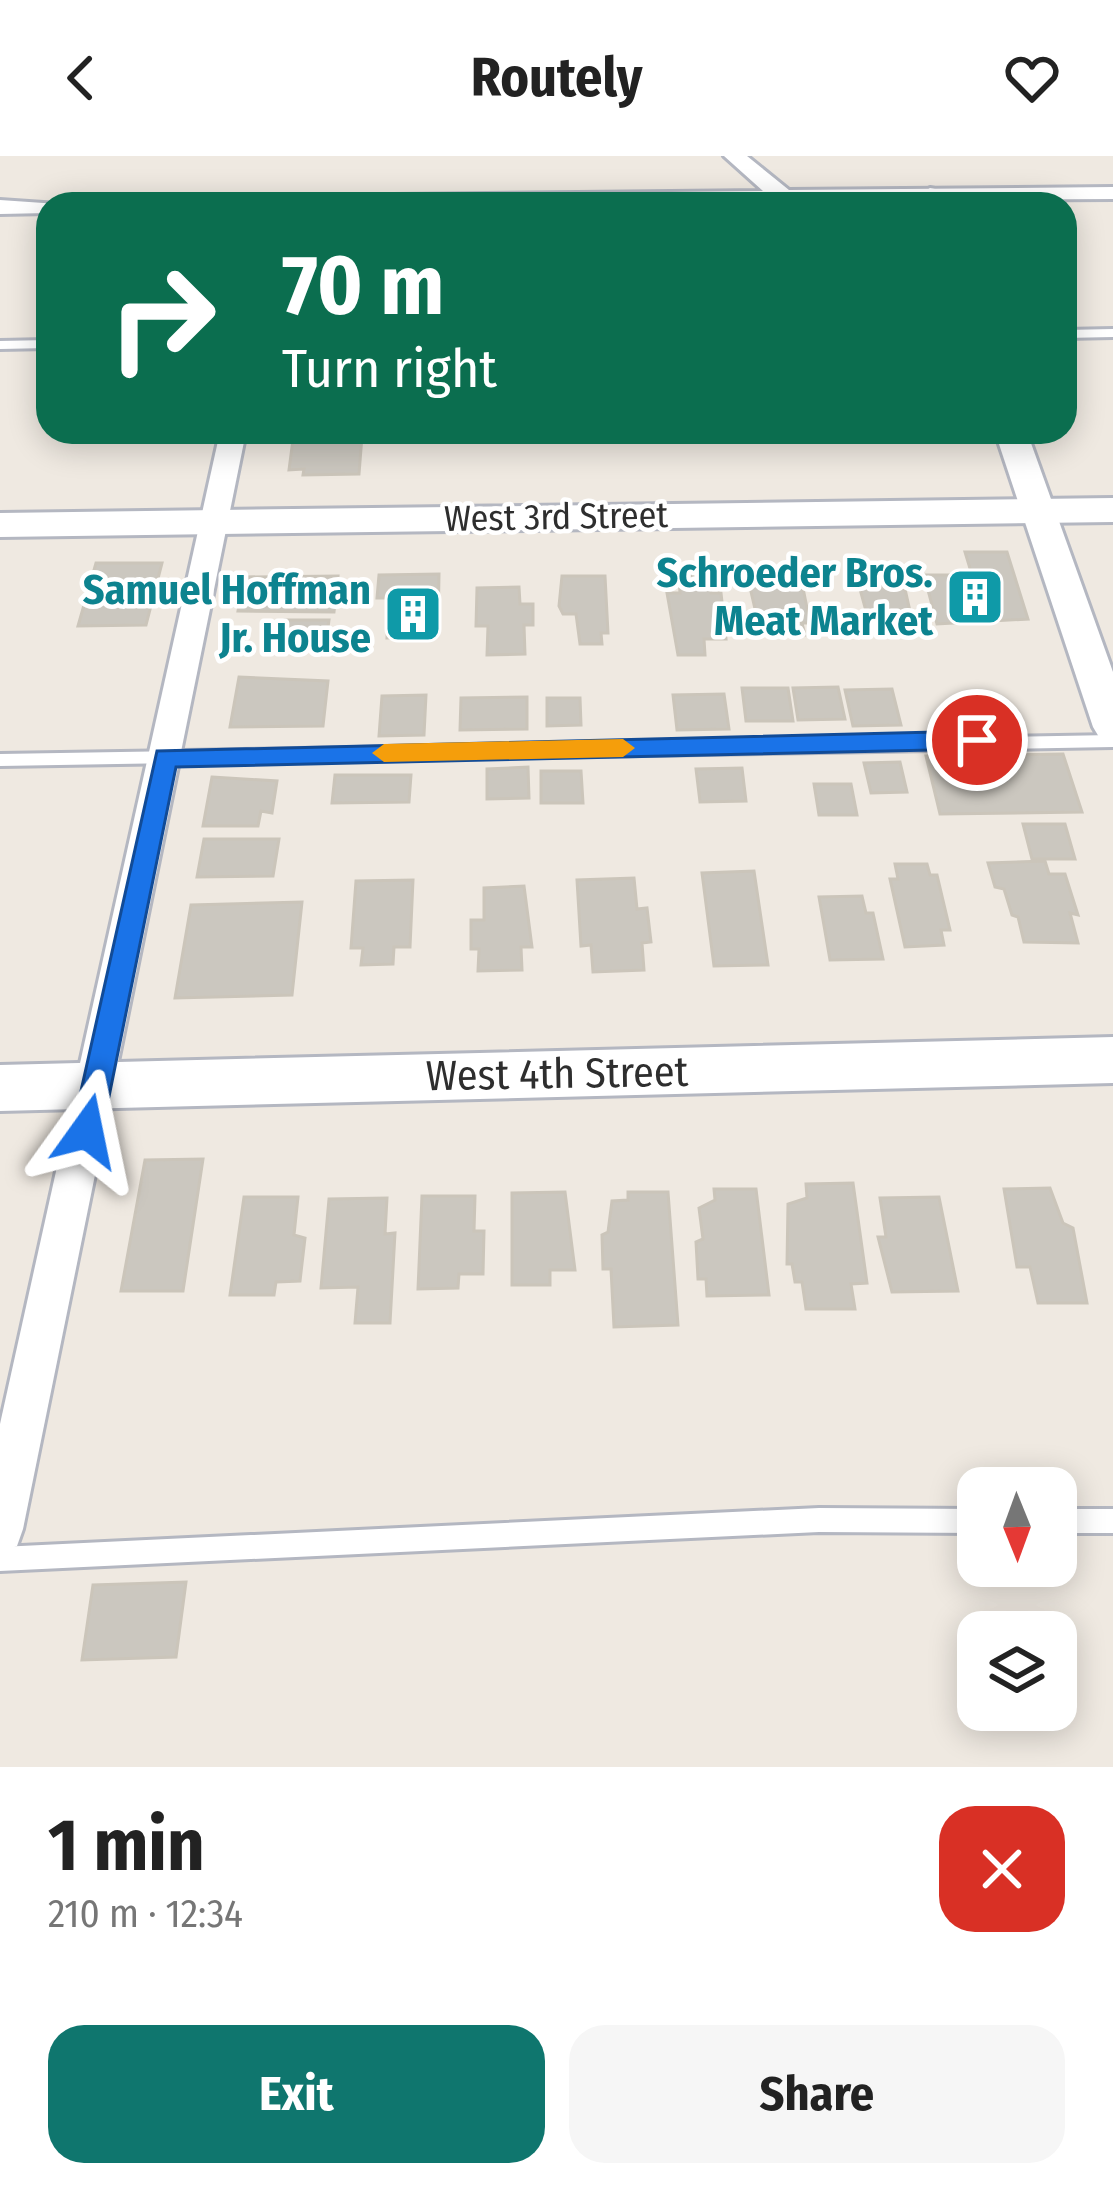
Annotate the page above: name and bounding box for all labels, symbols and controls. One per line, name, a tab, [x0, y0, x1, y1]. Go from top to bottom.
icon: back	[48, 45, 114, 111]
icon: heart	[999, 45, 1065, 111]
text: Routely	[471, 46, 642, 110]
text: 70 m	[282, 235, 444, 336]
icon: right	[84, 240, 240, 396]
text: Turn right	[282, 337, 497, 401]
street label: West 3rd Street	[444, 493, 669, 541]
place label: Schroeder Bros. Meat Market	[657, 548, 934, 646]
place label: Samuel Hoffman Jr. House	[83, 565, 371, 663]
building icon: Schroeder Bros. Meat Market	[944, 566, 1006, 628]
building icon: Samuel Hoffman Jr. House	[382, 583, 444, 645]
pin	[926, 689, 1028, 791]
icon: arrive	[944, 707, 1010, 773]
street label: West 4th Street	[425, 1047, 689, 1101]
position arrow	[24, 1068, 150, 1194]
north arrow	[957, 1467, 1077, 1587]
map controls	[957, 1467, 1077, 1731]
button: layers	[957, 1611, 1077, 1731]
text: 1 min	[48, 1803, 205, 1889]
button: close	[939, 1806, 1065, 1932]
text: 210 m · 12:34	[48, 1891, 243, 1937]
button: Exit	[48, 2025, 545, 2163]
button: Share	[569, 2025, 1065, 2163]

